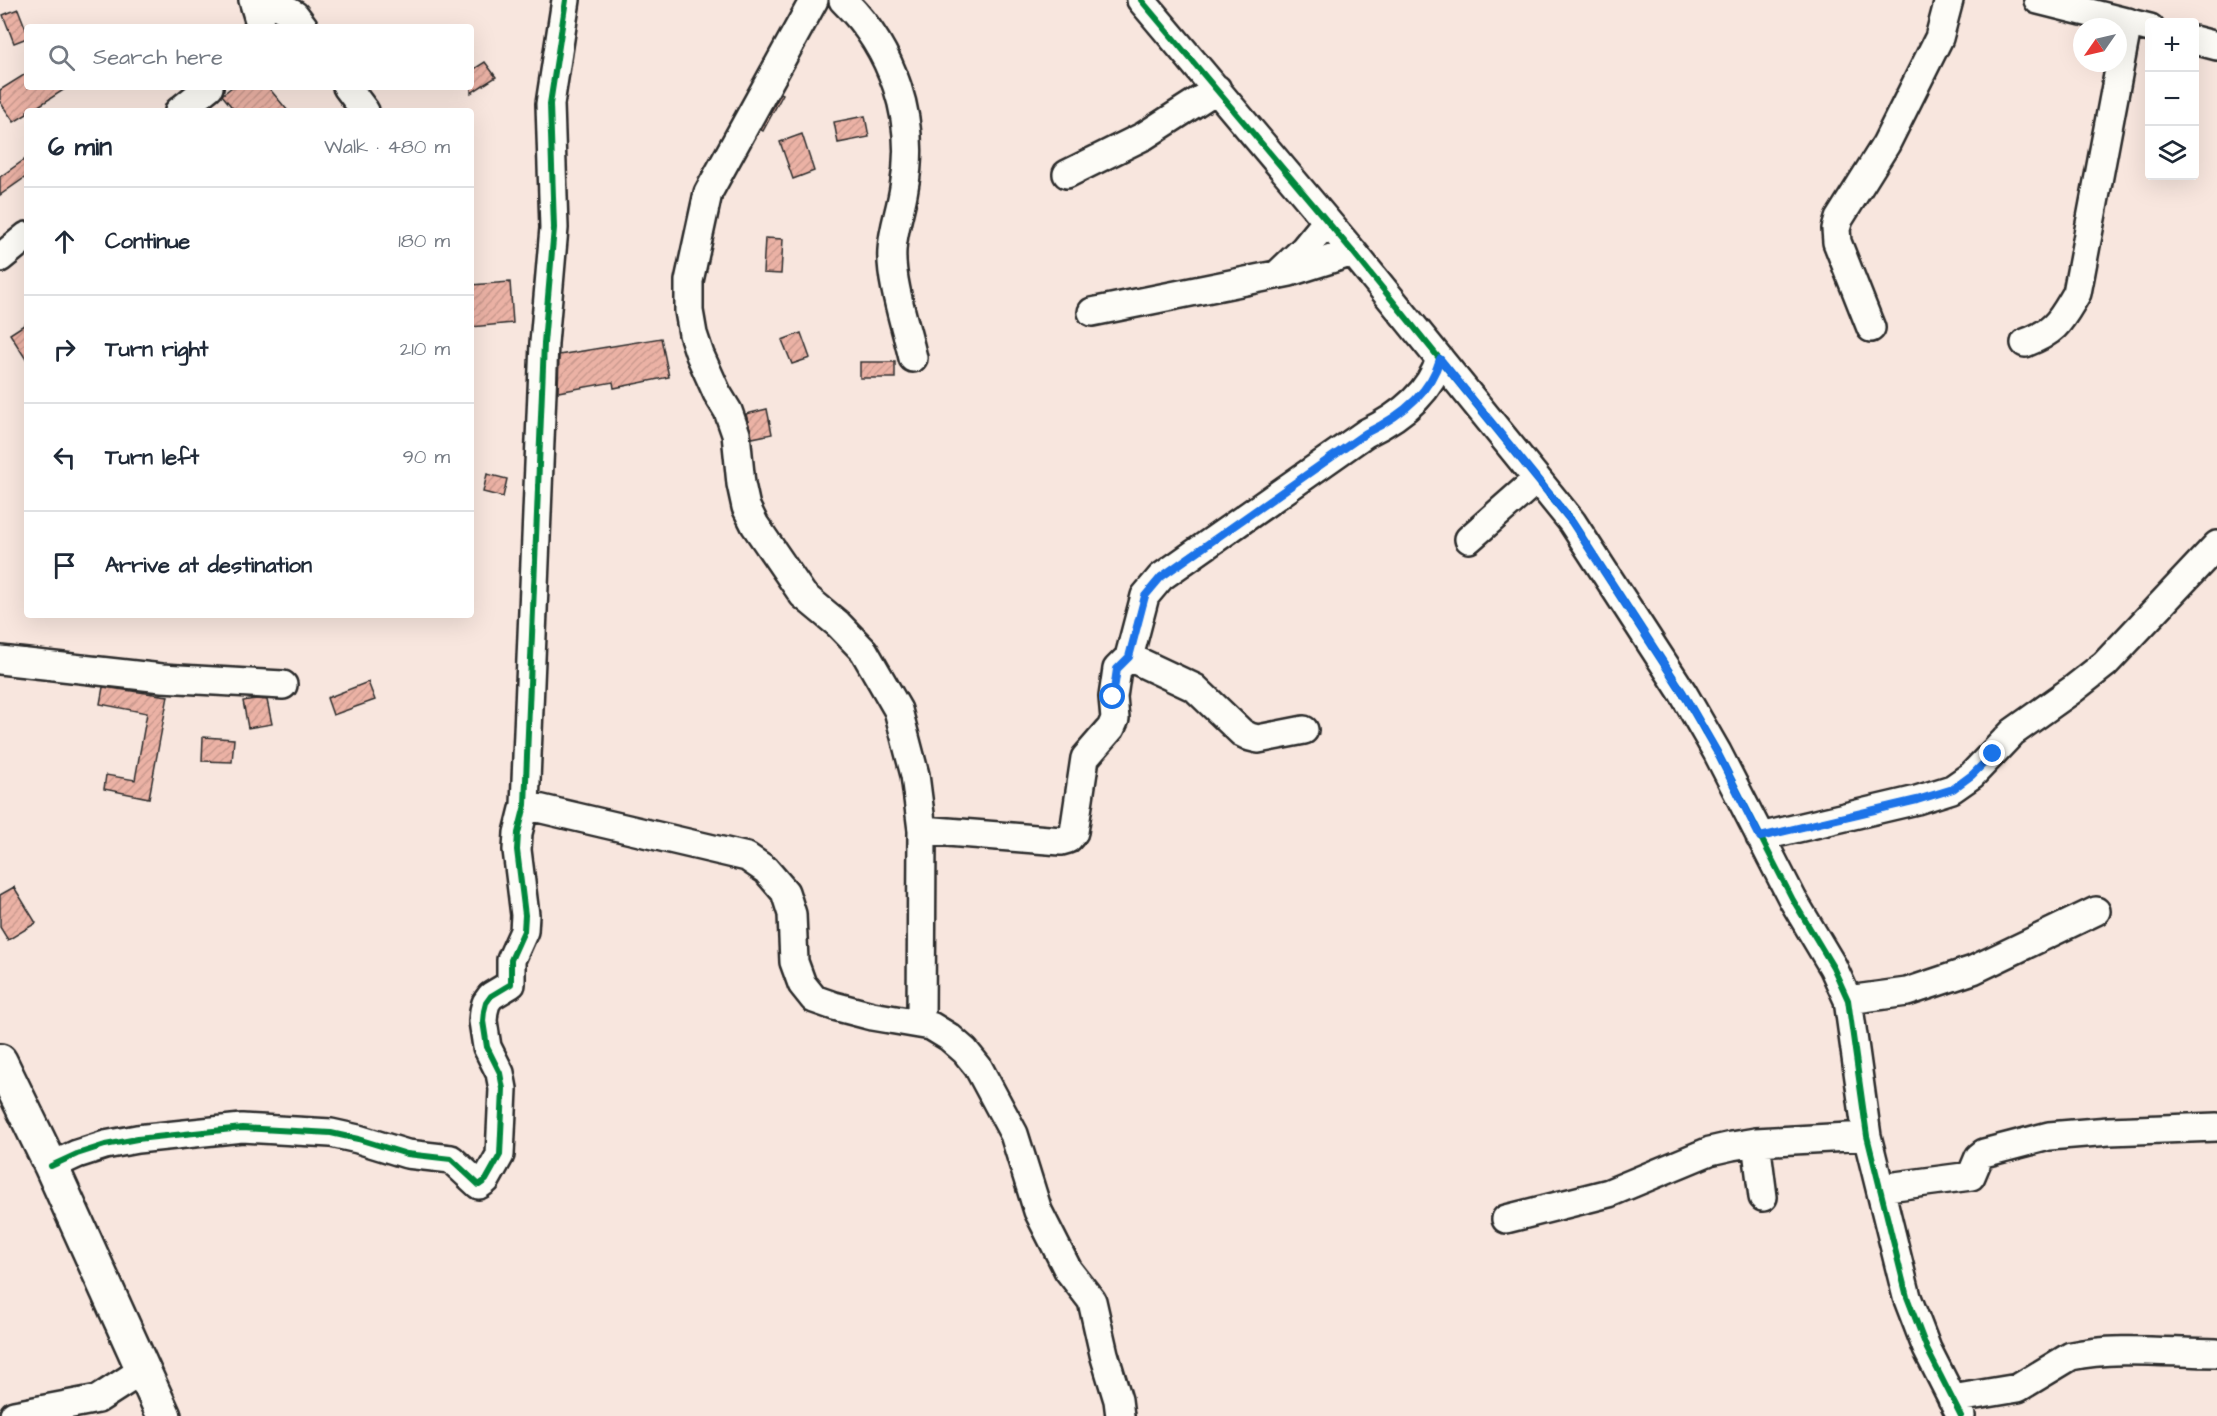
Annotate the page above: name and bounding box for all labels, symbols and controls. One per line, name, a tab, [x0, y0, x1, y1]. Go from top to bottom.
north arrow	[2073, 18, 2127, 72]
map controls	[2145, 18, 2199, 180]
button: +	[2145, 18, 2199, 72]
search box	[24, 24, 474, 90]
icon: search	[45, 41, 78, 74]
text: Search here	[93, 42, 223, 73]
button: −	[2145, 72, 2199, 126]
button: layers	[2145, 126, 2199, 180]
text: 6 min	[48, 129, 112, 165]
text: Walk · 480 m	[324, 133, 450, 161]
icon: ahead	[48, 225, 81, 258]
text: Continue	[105, 226, 190, 257]
text: 180 m	[398, 227, 450, 255]
icon: right	[48, 333, 81, 366]
text: Turn right	[105, 334, 208, 365]
text: 210 m	[400, 335, 450, 363]
icon: left	[48, 441, 81, 474]
text: Turn left	[105, 442, 199, 473]
text: 90 m	[402, 443, 450, 471]
icon: arrive	[48, 549, 81, 582]
text: Arrive at destination	[105, 550, 312, 581]
route start	[1099, 683, 1125, 709]
route end	[1979, 740, 2005, 766]

